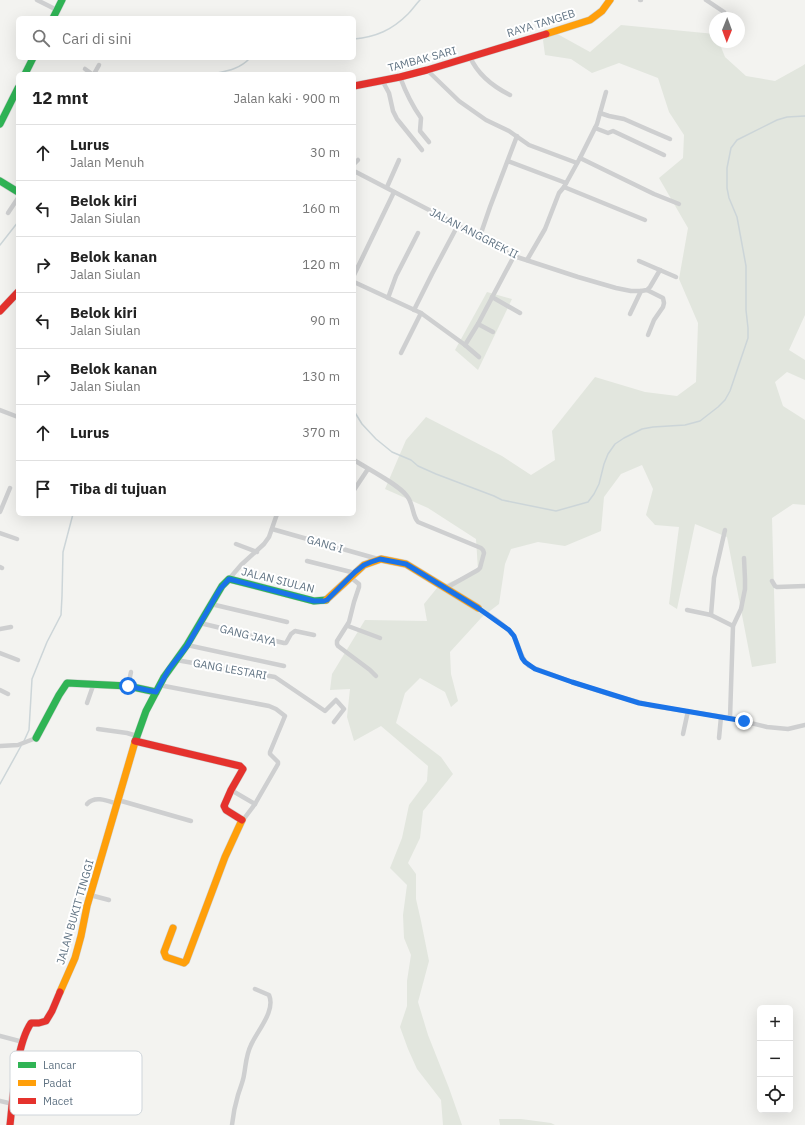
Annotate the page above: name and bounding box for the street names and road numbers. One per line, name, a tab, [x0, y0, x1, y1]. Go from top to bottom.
street label: RAYA TANGEB	[505, 6, 577, 40]
street label: TAMBAK SARI	[386, 43, 458, 75]
street label: JALAN ANGGREK II	[427, 205, 521, 261]
street label: GANG I	[305, 532, 345, 556]
street label: JALAN SIULAN	[240, 564, 316, 596]
street label: GANG JAYA	[218, 621, 278, 649]
street label: GANG LESTARI	[192, 656, 268, 682]
street label: JALAN BUKIT TINGGI	[53, 858, 97, 966]

